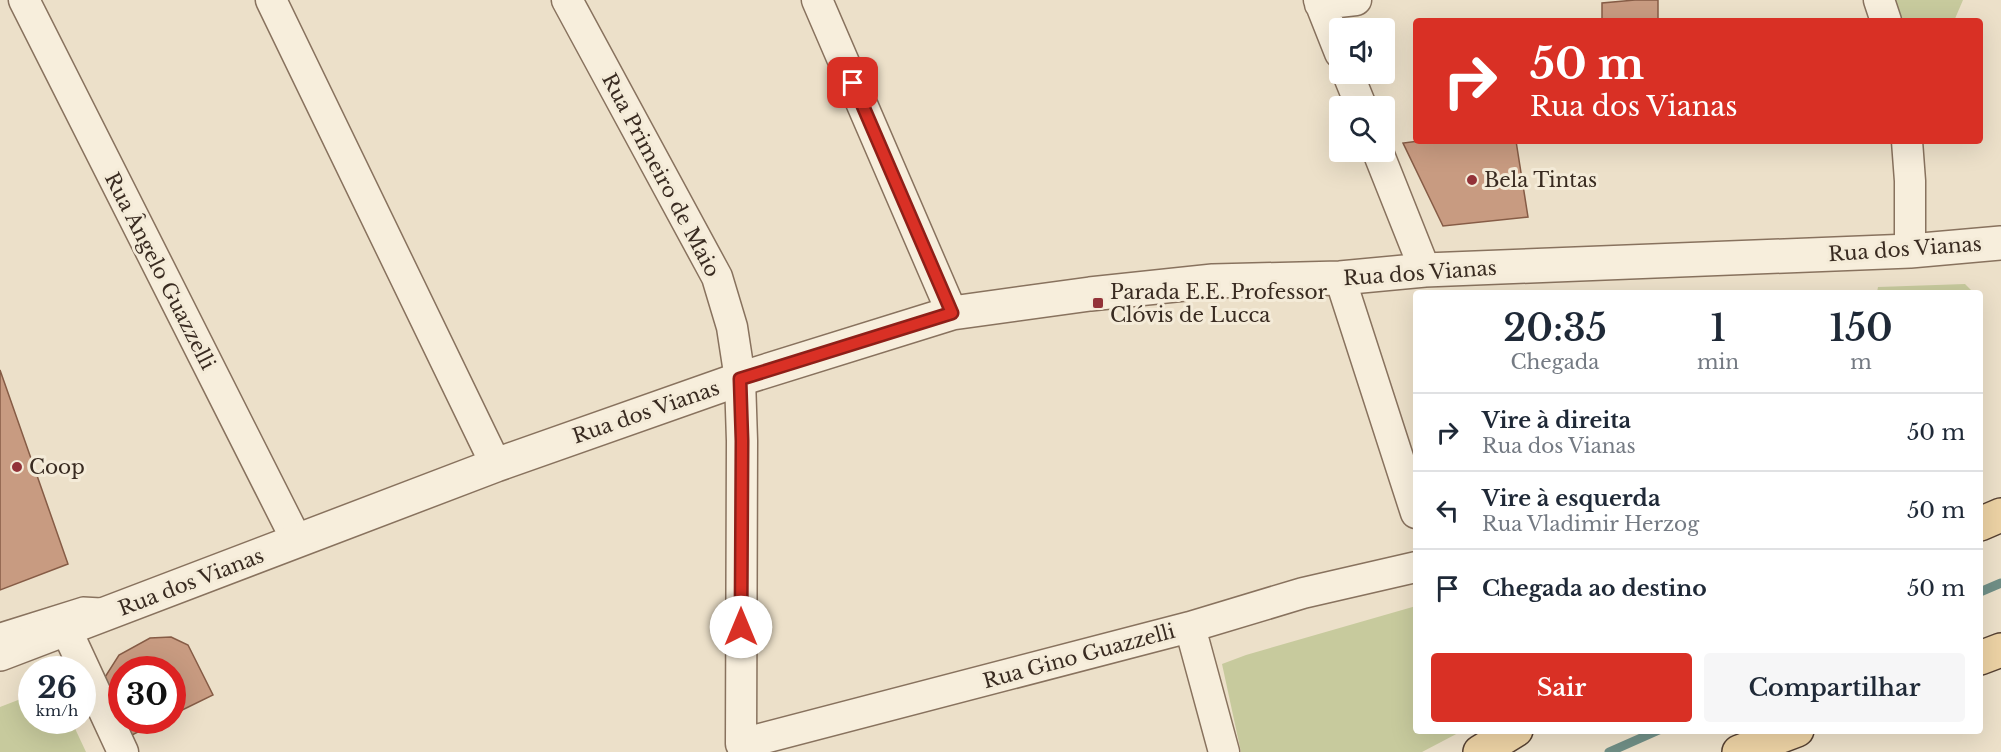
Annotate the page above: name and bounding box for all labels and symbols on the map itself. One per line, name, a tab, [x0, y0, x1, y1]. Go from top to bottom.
pin	[827, 57, 878, 108]
street label: Rua Primeiro de Maio	[597, 69, 725, 281]
street label: Rua Ângelo Guazzelli	[100, 168, 221, 374]
place label: Bela Tintas	[1484, 168, 1597, 192]
marker: Bela Tintas	[1465, 173, 1479, 187]
street label: Rua dos Vianas	[1828, 232, 1982, 266]
street label: Rua dos Vianas	[1343, 256, 1497, 290]
place label: Parada E.E. Professor Clóvis de Lucca	[1110, 280, 1328, 327]
marker: Parada E.E. Professor Clóvis de Lucca	[1091, 296, 1105, 310]
street label: Rua dos Vianas	[569, 376, 723, 448]
place label: Coop	[29, 455, 85, 479]
marker: Coop	[10, 460, 24, 474]
street label: Rua dos Vianas	[115, 543, 267, 621]
position arrow	[709, 595, 773, 659]
street label: Rua Gino Guazzelli	[980, 619, 1178, 693]
speed limit sign: 30	[108, 656, 186, 734]

